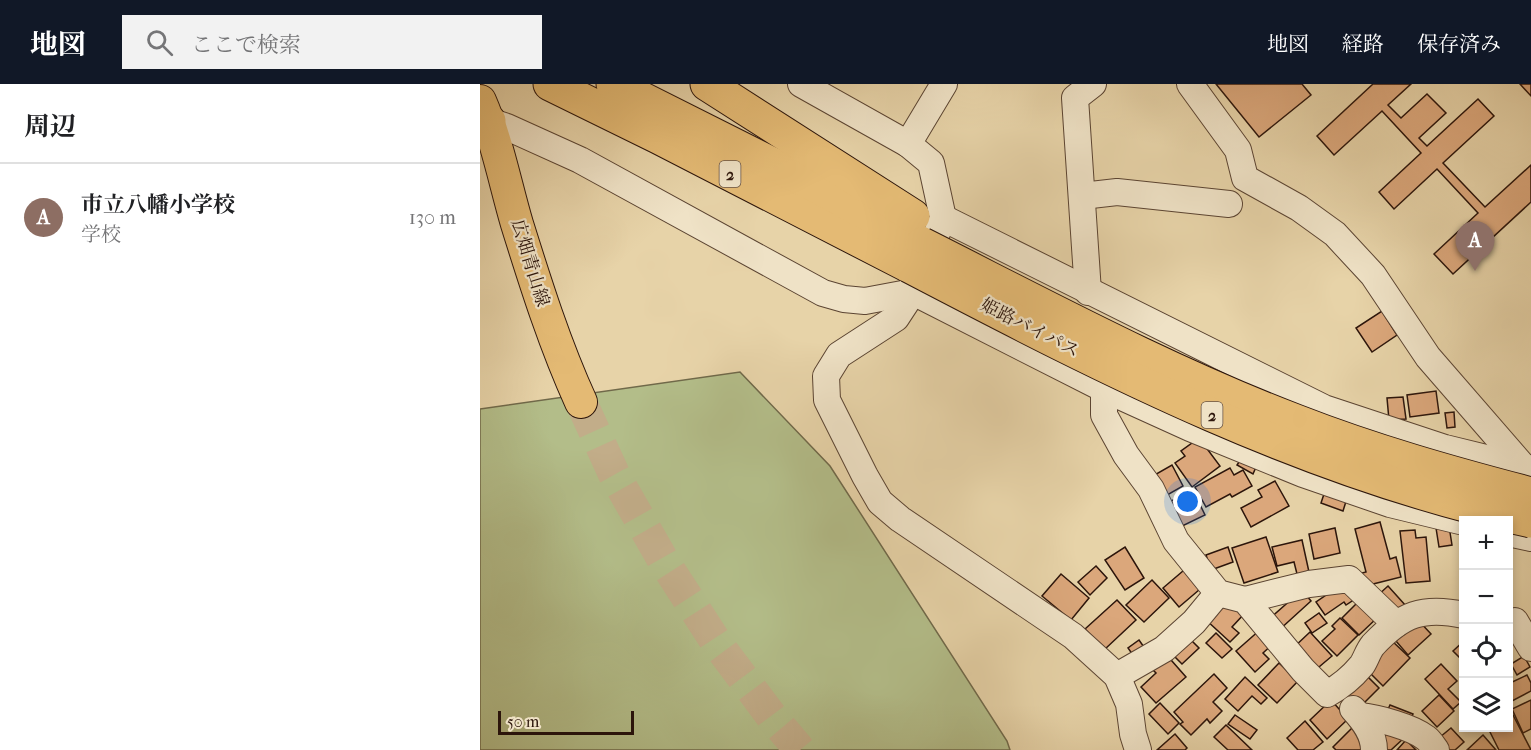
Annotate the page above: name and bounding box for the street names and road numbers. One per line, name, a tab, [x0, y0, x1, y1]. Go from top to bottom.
road number: 2	[720, 161, 740, 187]
street label: 広畑青山線	[507, 217, 553, 309]
street label: 姫路バイパス	[977, 294, 1083, 362]
road number: 2	[1202, 402, 1222, 428]

